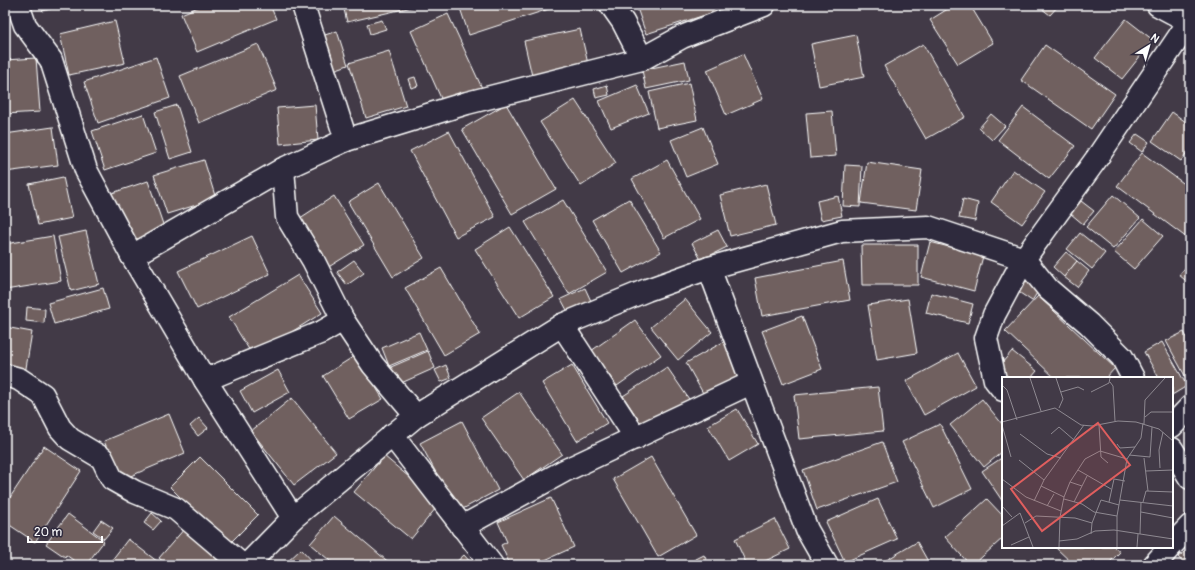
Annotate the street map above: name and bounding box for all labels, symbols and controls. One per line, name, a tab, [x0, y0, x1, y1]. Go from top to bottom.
north arrow	[1129, 26, 1169, 66]
text: N	[1148, 31, 1162, 46]
inset map	[1002, 377, 1173, 548]
scale bar	[28, 518, 102, 544]
text: 20 m	[34, 525, 63, 540]

